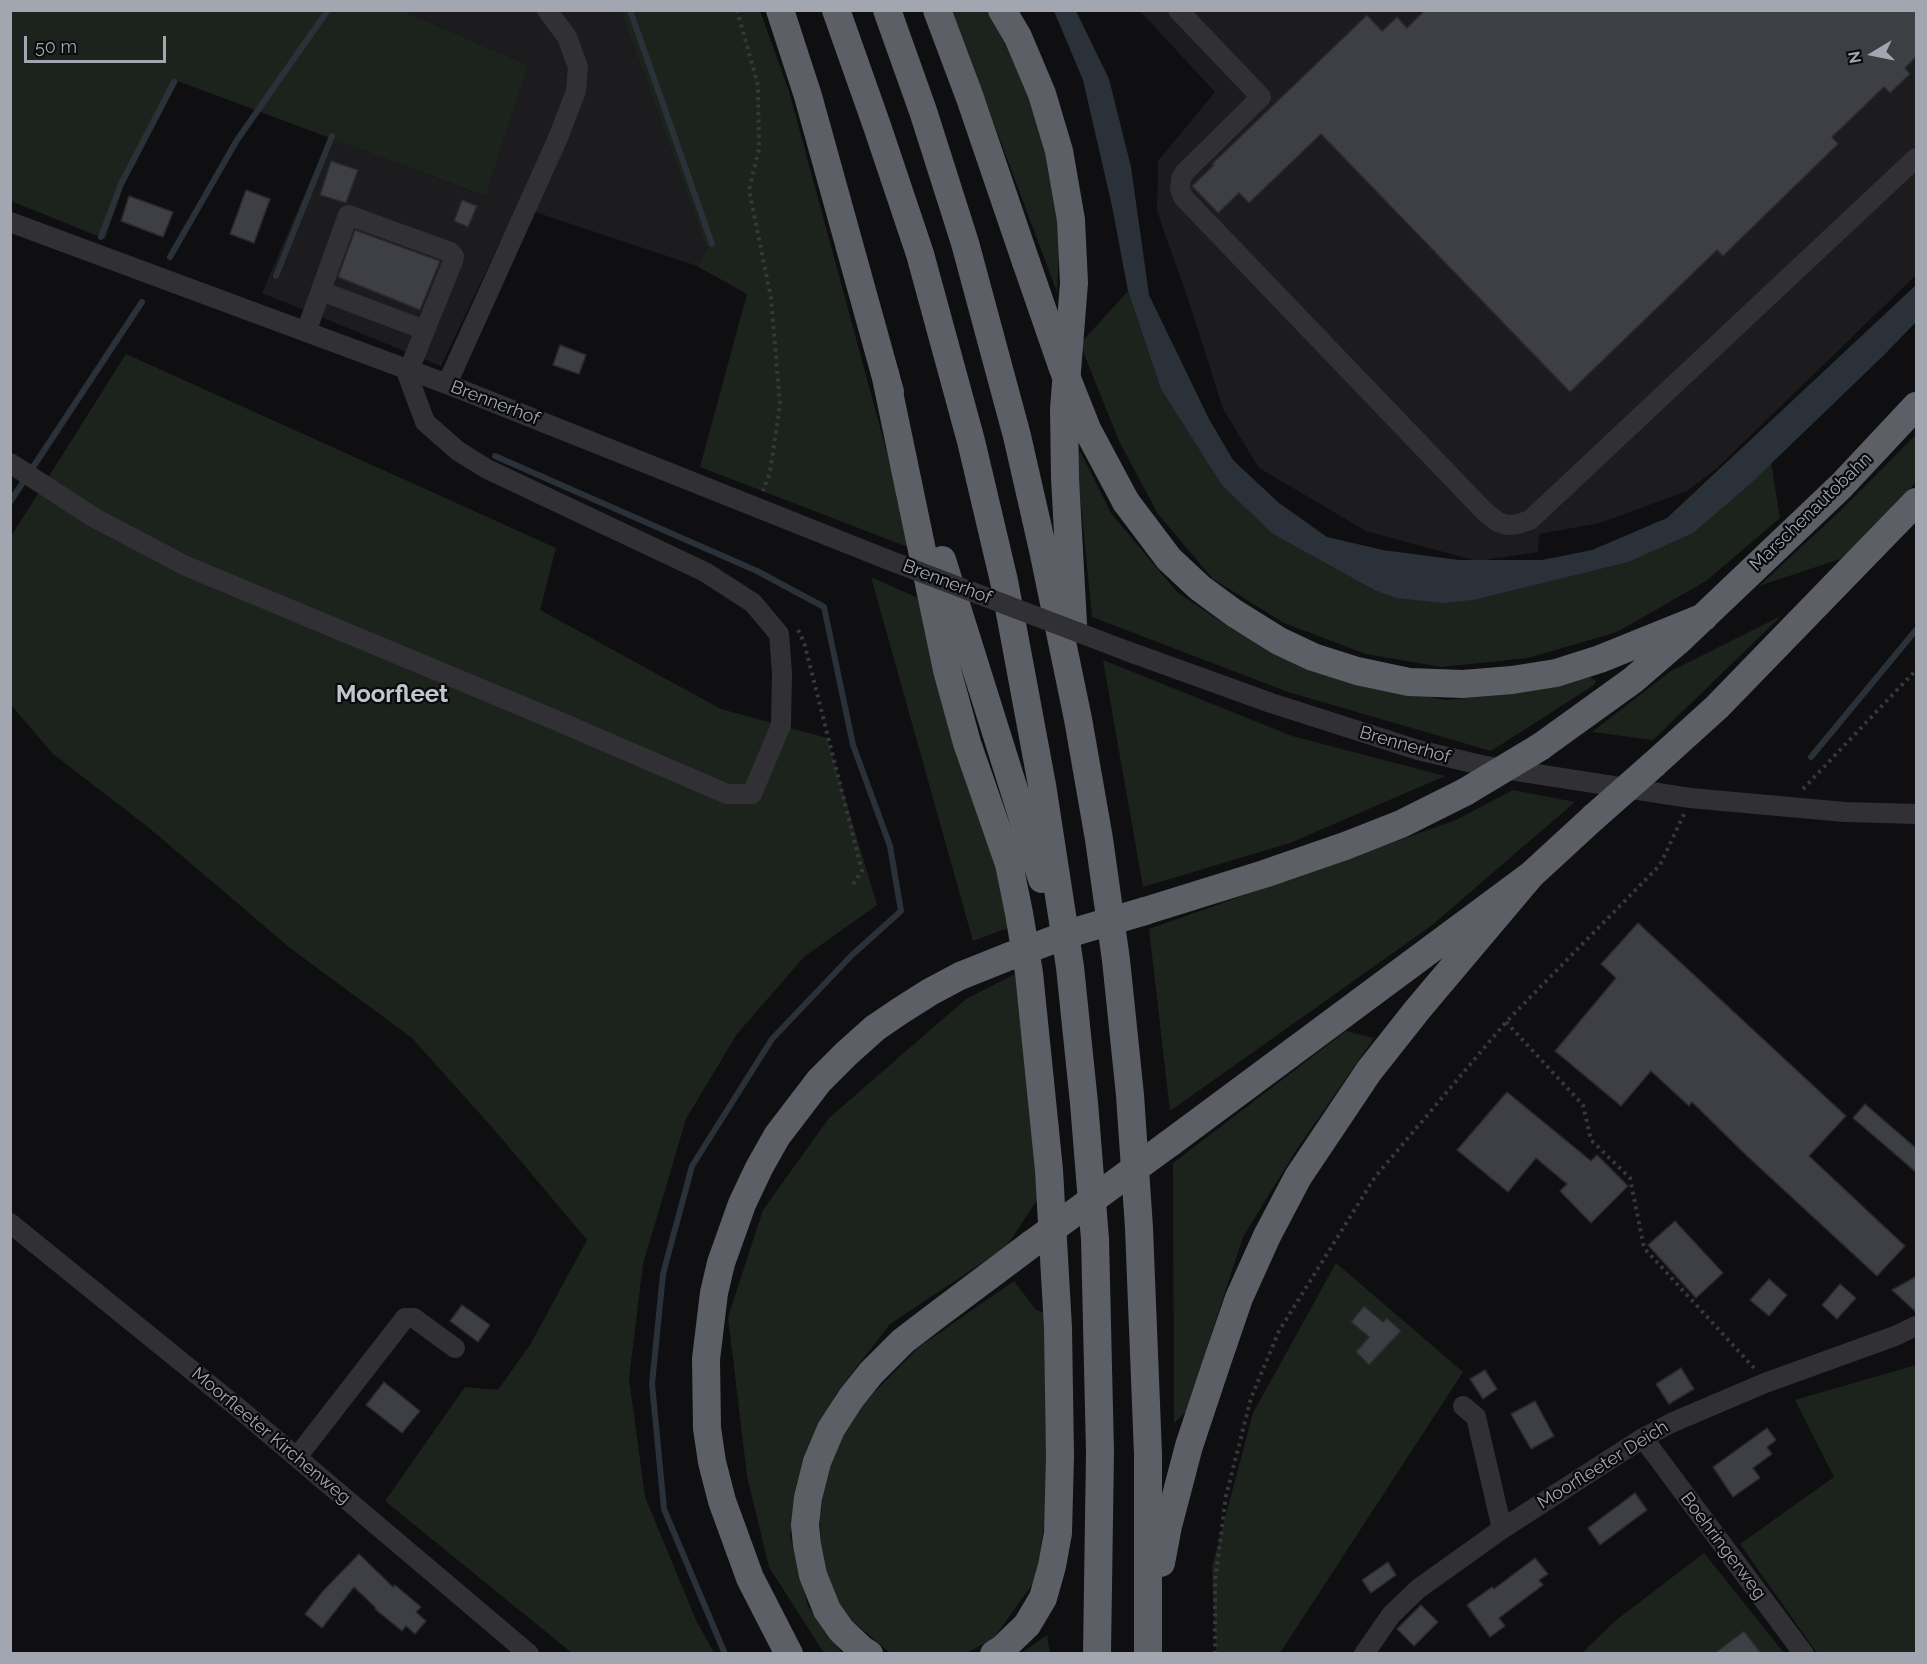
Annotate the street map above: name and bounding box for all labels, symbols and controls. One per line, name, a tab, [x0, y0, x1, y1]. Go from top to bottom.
scale bar	[27, 24, 170, 62]
north arrow	[1843, 24, 1903, 84]
text: 50 m	[35, 36, 77, 57]
text: N	[1844, 50, 1865, 65]
street label: Brennerhof	[448, 376, 542, 430]
street label: Marschenautobahn	[1746, 448, 1876, 576]
street label: Brennerhof	[900, 555, 994, 609]
district label: Moorfleet	[336, 681, 448, 709]
street label: Brennerhof	[1357, 722, 1453, 768]
street label: Moorfleeter Kirchenweg	[187, 1363, 355, 1509]
street label: Moorfleeter Deich	[1534, 1416, 1672, 1514]
street label: Boehringerweg	[1676, 1488, 1770, 1604]

